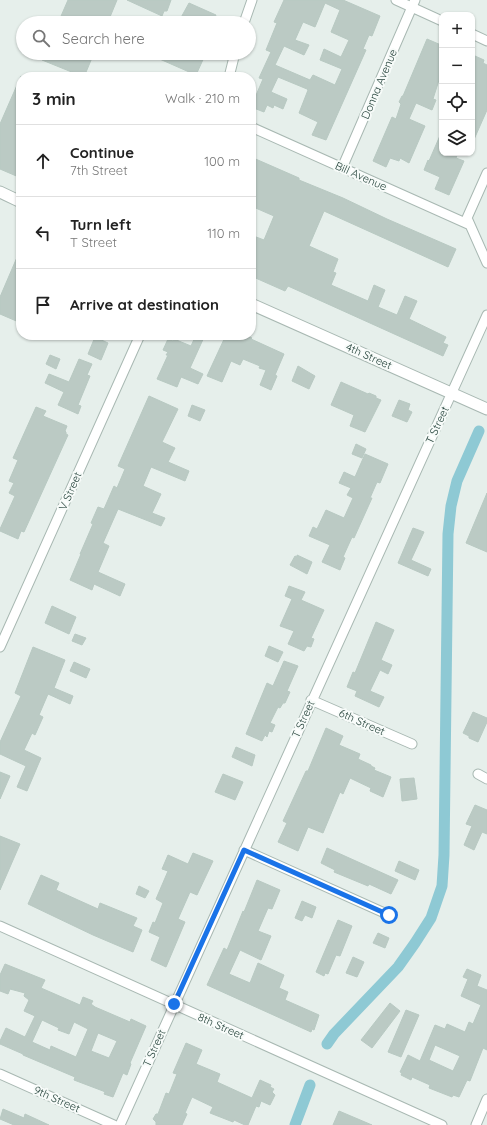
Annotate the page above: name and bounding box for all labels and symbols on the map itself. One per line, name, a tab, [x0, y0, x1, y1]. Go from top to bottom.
street label: Donna Avenue	[358, 47, 400, 121]
street label: Bill Avenue	[333, 158, 389, 194]
street label: 4th Street	[344, 340, 394, 372]
street label: T Street	[422, 404, 452, 446]
street label: V Street	[55, 469, 85, 512]
street label: T Street	[289, 698, 318, 740]
street label: 6th Street	[337, 706, 387, 738]
route start	[380, 906, 398, 924]
route end	[165, 995, 183, 1013]
street label: 8th Street	[196, 1010, 246, 1042]
street label: T Street	[140, 1027, 169, 1069]
street label: 9th Street	[32, 1083, 83, 1116]

